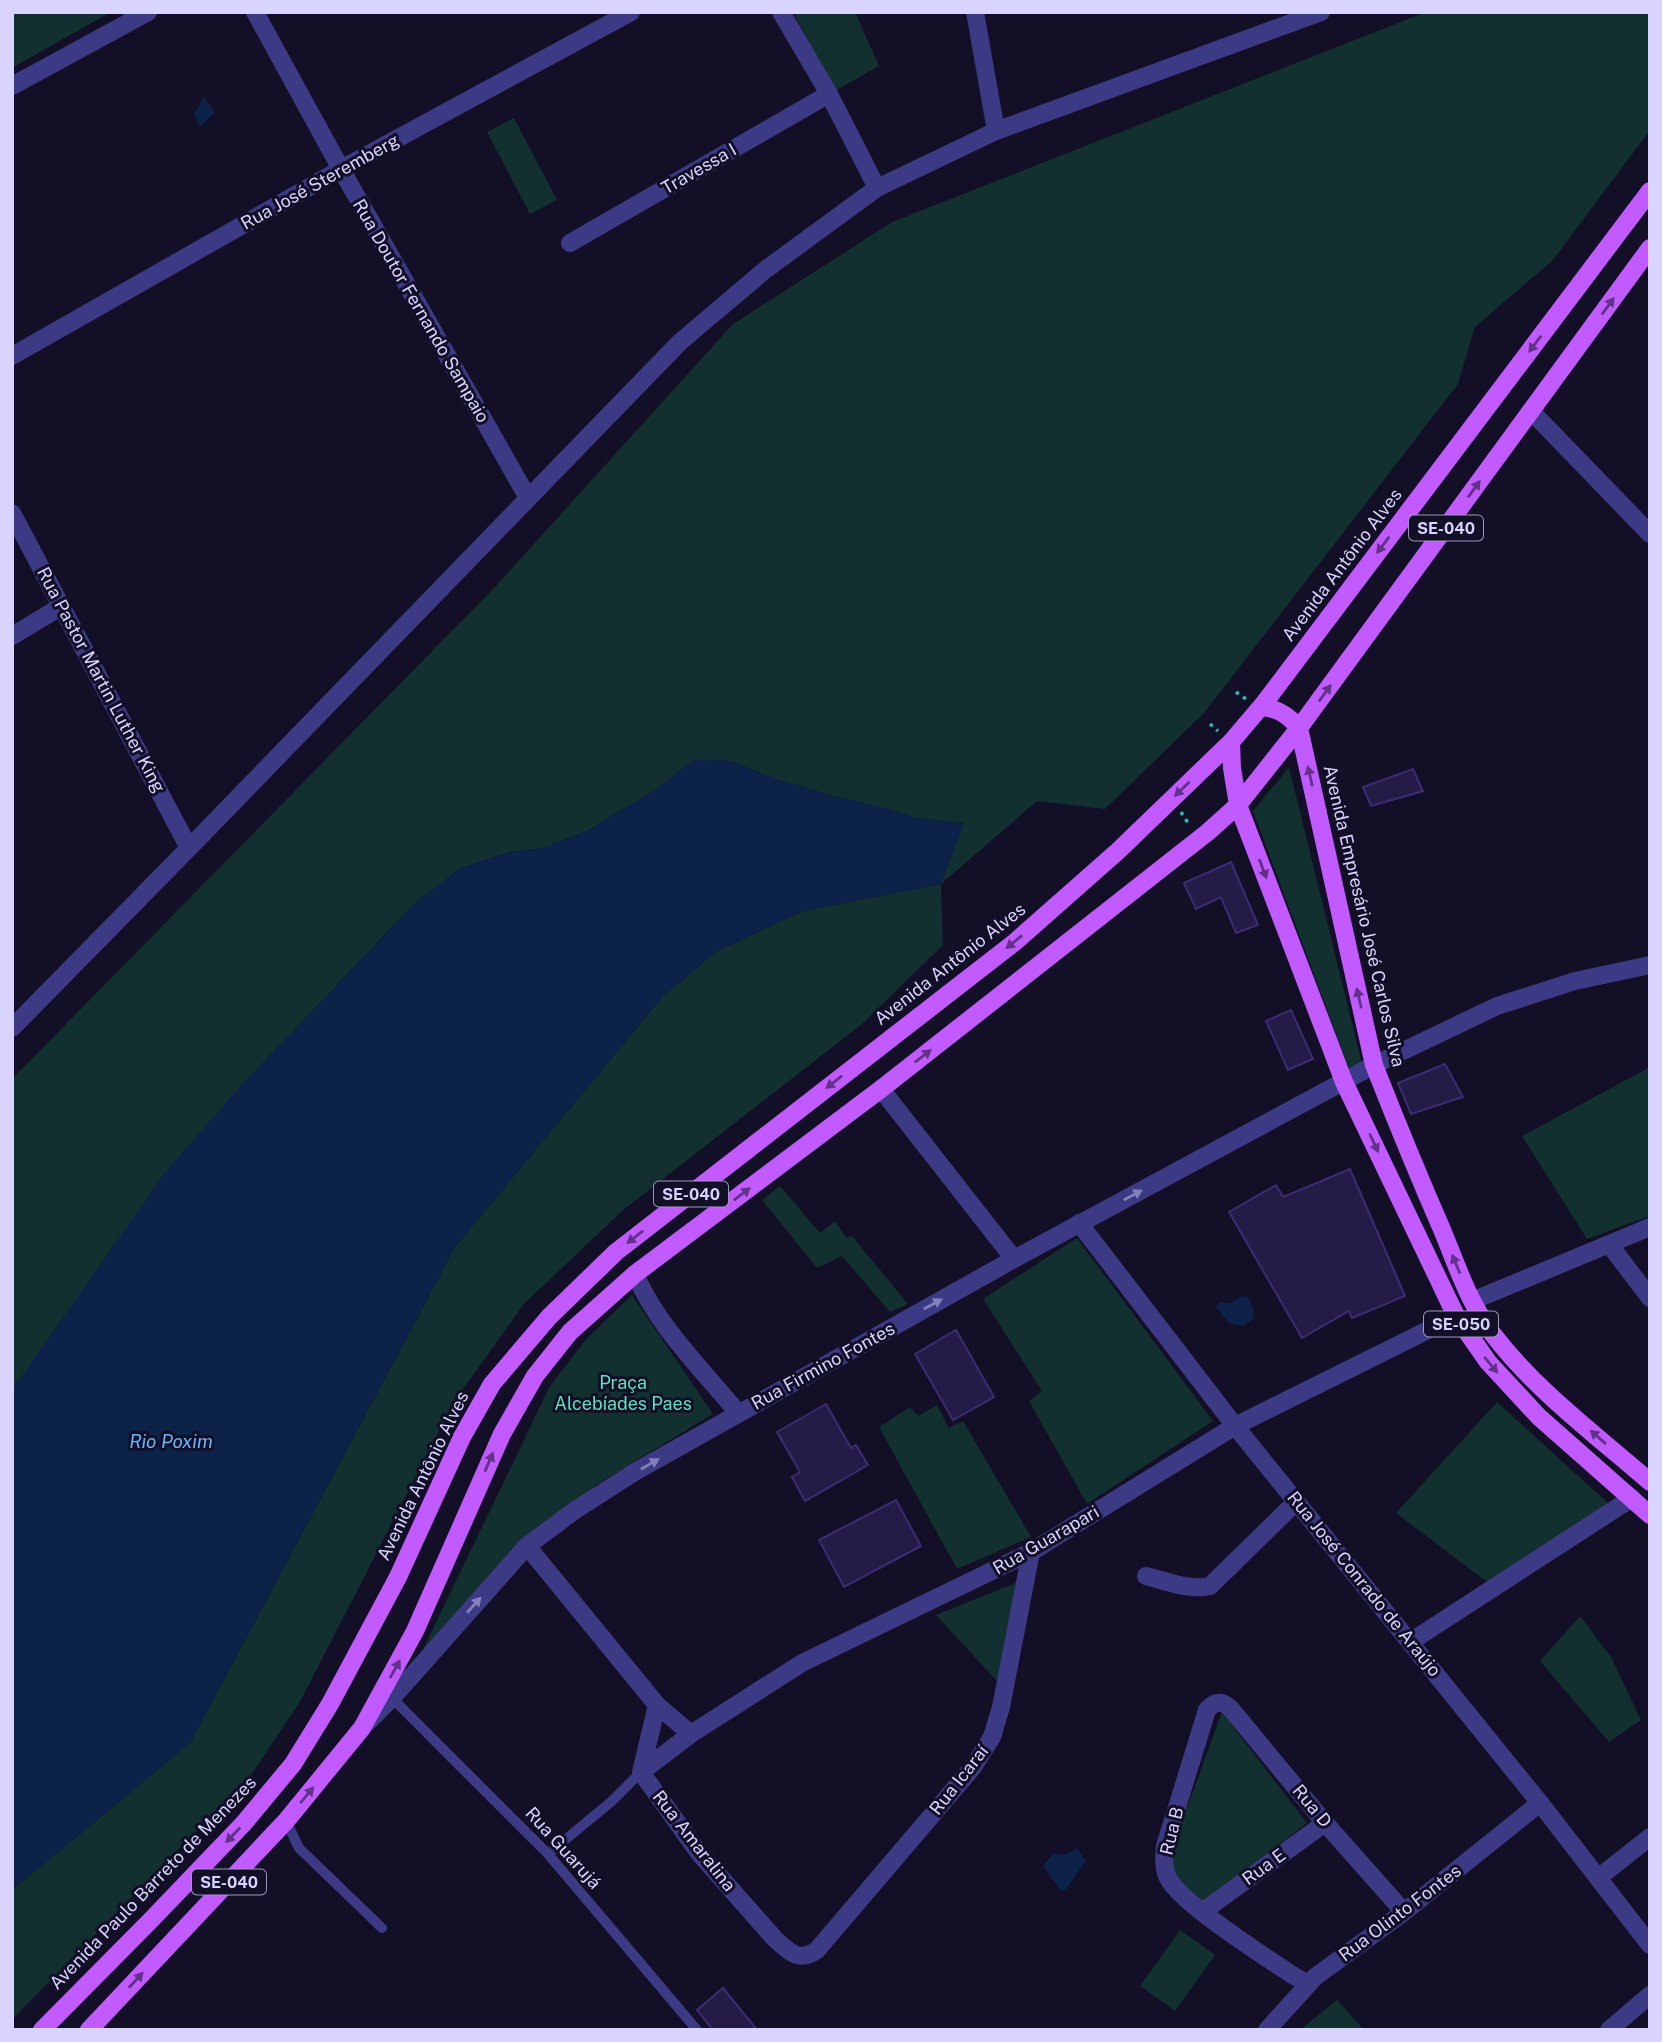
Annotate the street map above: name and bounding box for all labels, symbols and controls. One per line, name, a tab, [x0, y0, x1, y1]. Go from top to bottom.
street label: Rua José Steremberg	[237, 129, 403, 234]
street label: Travessa I	[657, 139, 740, 198]
street label: Rua Doutor Fernando Sampaio	[349, 195, 494, 426]
one-way arrow	[1601, 297, 1615, 315]
one-way arrow	[1528, 335, 1542, 353]
one-way arrow	[1467, 480, 1481, 499]
street label: Avenida Antônio Alves	[1277, 484, 1406, 645]
road number: SE-040	[1409, 516, 1483, 540]
one-way arrow	[1377, 536, 1391, 554]
street label: Rua Pastor Martin Luther King	[33, 563, 170, 796]
one-way arrow	[1318, 684, 1332, 702]
street label: Avenida Empresário José Carlos Silva	[1320, 763, 1409, 1069]
one-way arrow	[1304, 765, 1315, 787]
one-way arrow	[1173, 781, 1190, 798]
one-way arrow	[1257, 858, 1268, 879]
street label: Avenida Antônio Alves	[870, 898, 1029, 1029]
one-way arrow	[1005, 935, 1023, 950]
one-way arrow	[1354, 987, 1365, 1009]
one-way arrow	[914, 1049, 932, 1064]
one-way arrow	[826, 1075, 844, 1090]
one-way arrow	[1368, 1133, 1379, 1153]
road number: SE-040	[654, 1182, 728, 1206]
one-way arrow	[733, 1187, 751, 1201]
one-way arrow	[1123, 1189, 1142, 1201]
one-way arrow	[627, 1229, 645, 1244]
one-way arrow	[1450, 1254, 1462, 1274]
one-way arrow	[923, 1298, 943, 1310]
road number: SE-050	[1424, 1312, 1498, 1336]
street label: Rua Firmino Fontes	[747, 1317, 898, 1414]
one-way arrow	[1483, 1356, 1499, 1374]
park label: Praça Alcebíades Paes	[554, 1372, 692, 1414]
street label: Avenida Antônio Alves	[372, 1388, 473, 1564]
water label: Rio Poxim	[129, 1430, 213, 1452]
one-way arrow	[1590, 1430, 1607, 1446]
one-way arrow	[484, 1451, 495, 1472]
one-way arrow	[640, 1458, 659, 1470]
street label: Rua José Conrado de Araújo	[1283, 1487, 1446, 1680]
street label: Rua Guarapari	[989, 1501, 1103, 1578]
one-way arrow	[466, 1597, 481, 1614]
one-way arrow	[389, 1659, 401, 1678]
street label: Rua Icaraí	[925, 1740, 993, 1819]
street label: Avenida Paulo Barreto de Menezes	[45, 1772, 260, 1994]
street label: Rua D	[1288, 1780, 1336, 1831]
street label: Rua Amaralina	[649, 1786, 740, 1895]
one-way arrow	[299, 1787, 314, 1804]
street label: Rua Guarujá	[521, 1803, 605, 1893]
street label: Rua B	[1155, 1805, 1188, 1857]
one-way arrow	[226, 1826, 242, 1843]
street label: Rua E	[1238, 1844, 1289, 1889]
street label: Rua Olinto Fontes	[1334, 1860, 1465, 1965]
road number: SE-040	[192, 1870, 266, 1894]
one-way arrow	[128, 1972, 144, 1989]

